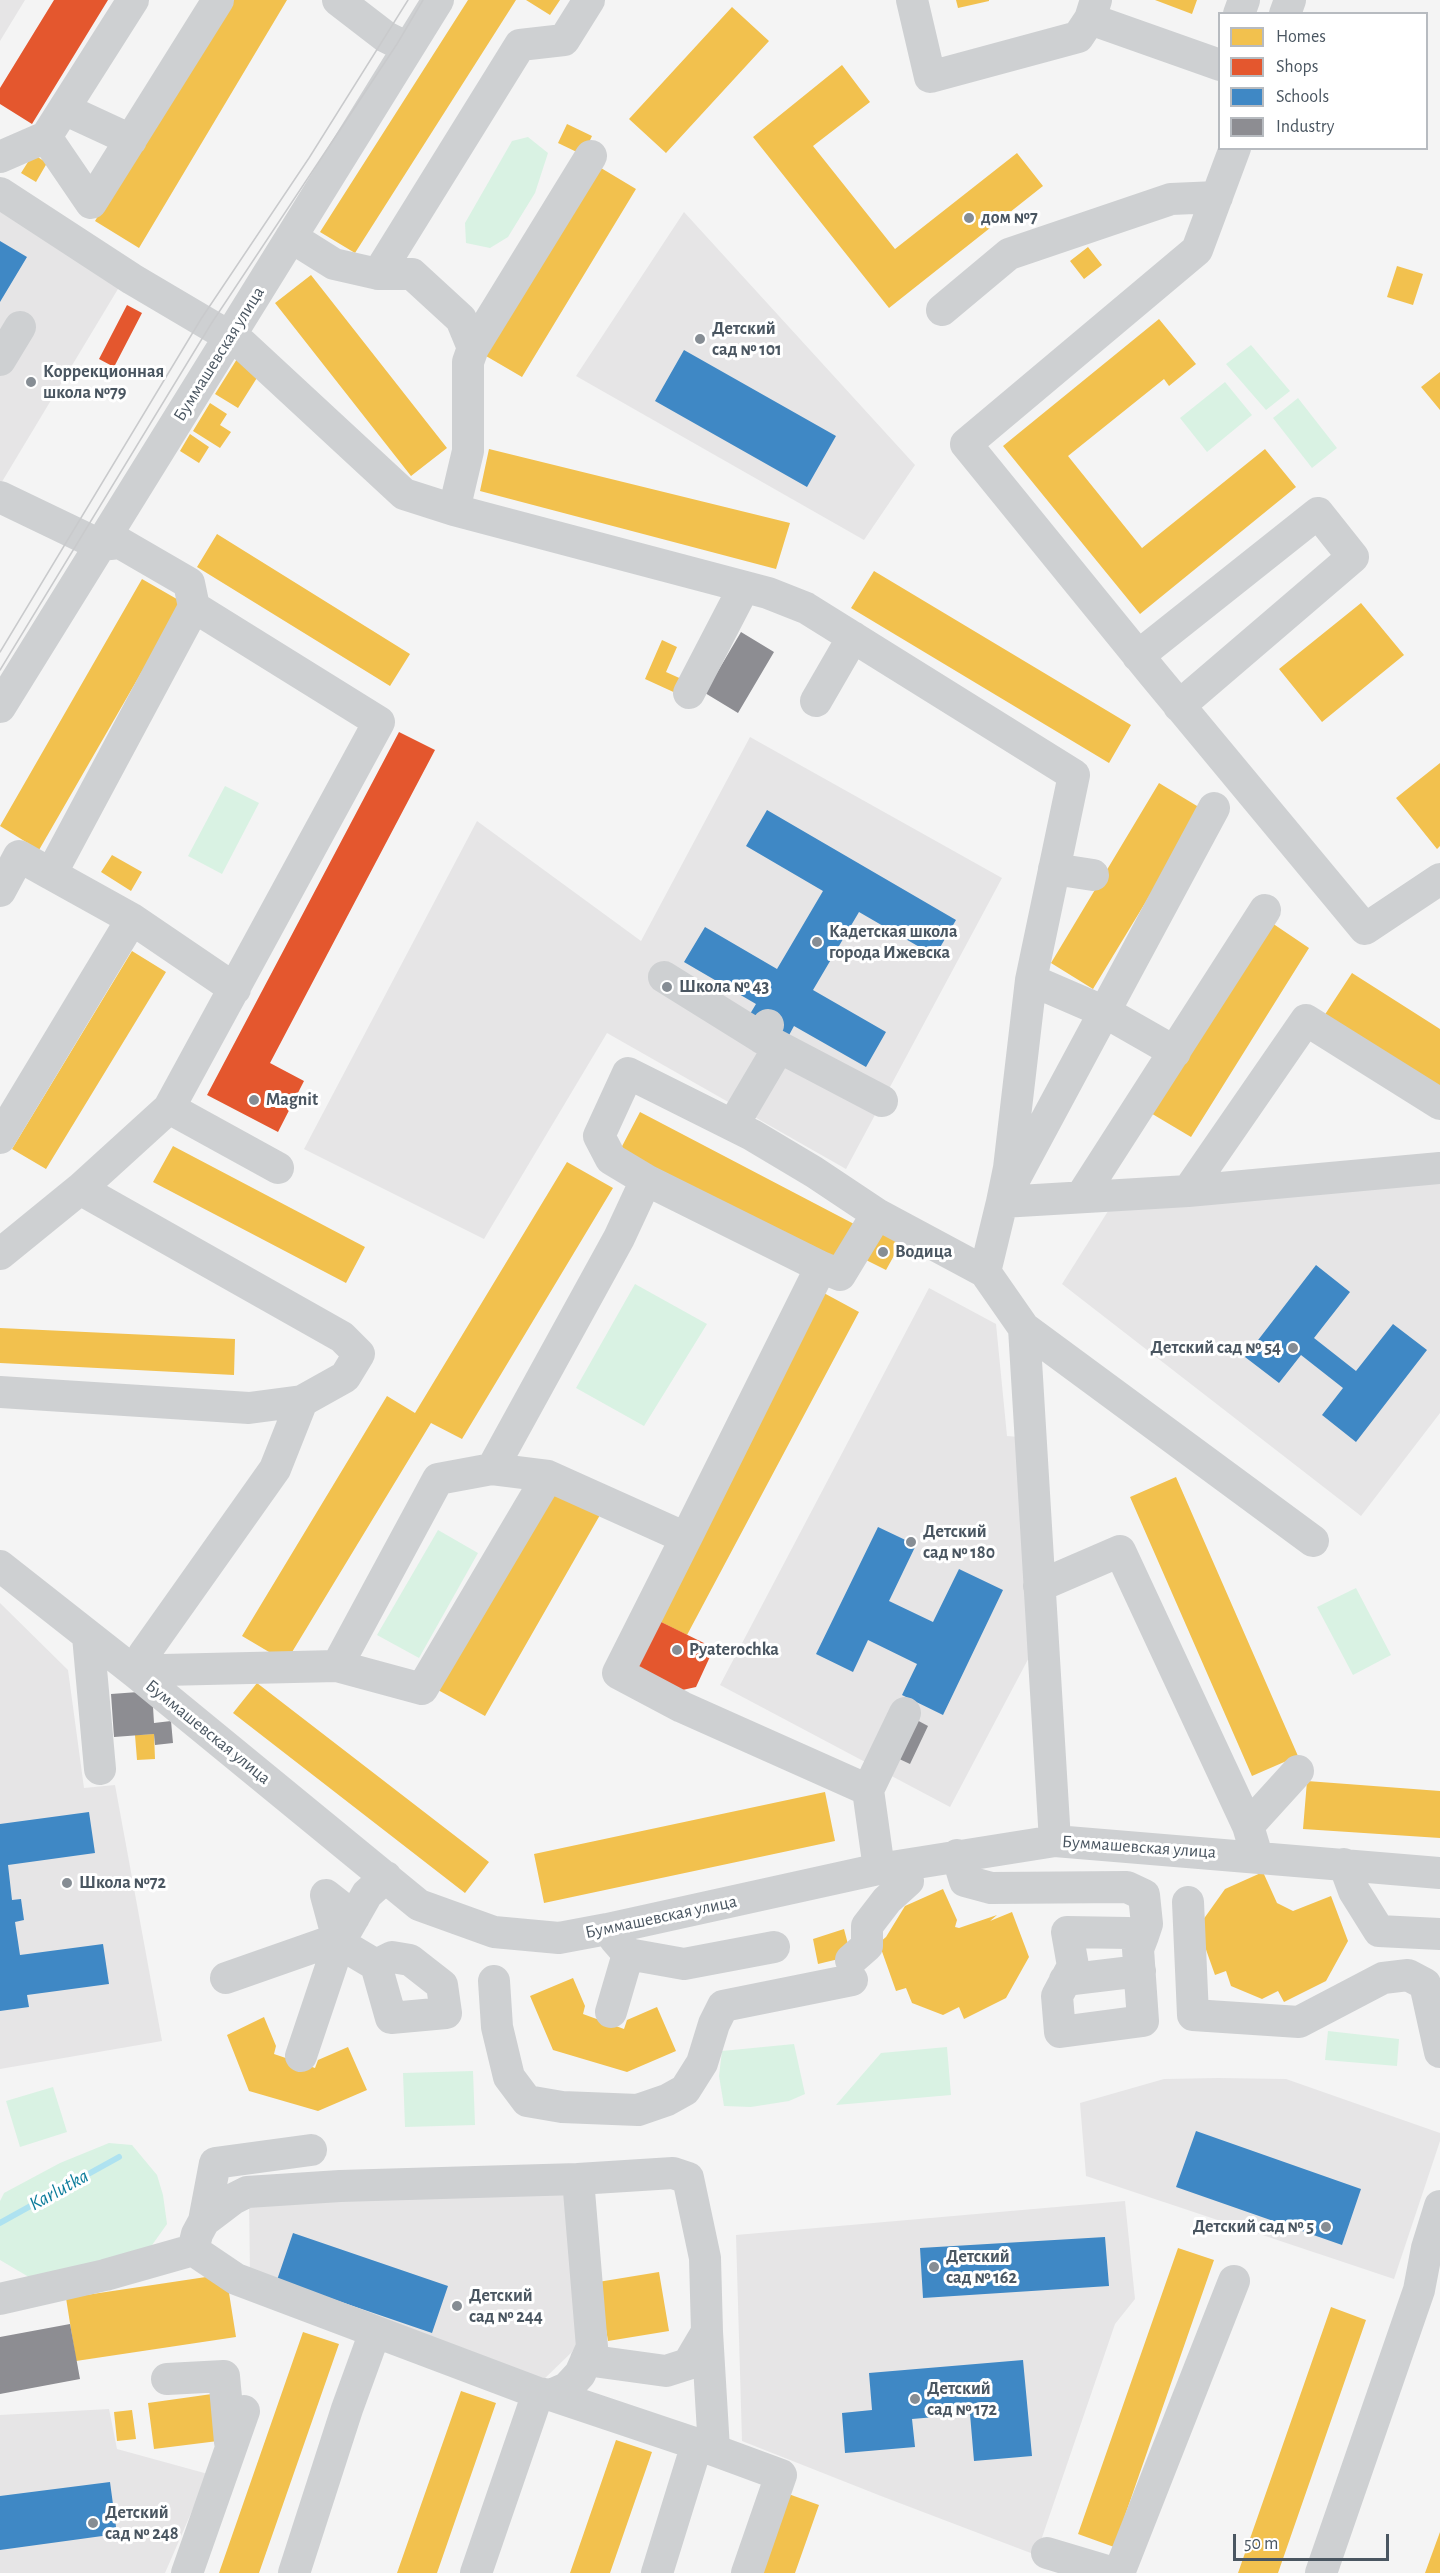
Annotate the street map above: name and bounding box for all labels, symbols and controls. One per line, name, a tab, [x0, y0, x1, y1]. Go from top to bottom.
legend	[1218, 12, 1428, 150]
text: Homes	[1276, 28, 1326, 46]
text: Shops	[1276, 58, 1318, 76]
text: Schools	[1276, 88, 1329, 106]
text: Industry	[1276, 118, 1335, 136]
place label: дом №7	[981, 207, 1038, 229]
marker: дом №7	[962, 211, 976, 225]
street label: Буммашевская улица	[169, 283, 269, 425]
place label: Детский сад № 101	[712, 318, 782, 360]
marker: Детский сад № 101	[693, 332, 707, 346]
place label: Коррекционная школа №79	[43, 361, 164, 404]
marker: Коррекционная школа №79	[24, 375, 38, 389]
place label: Кадетская школа города Ижевска	[829, 921, 957, 964]
marker: Кадетская школа города Ижевска	[810, 935, 824, 949]
place label: Школа № 43	[679, 976, 769, 998]
marker: Школа № 43	[660, 980, 674, 994]
place label: Magnit	[266, 1089, 318, 1111]
marker: Magnit	[247, 1093, 261, 1107]
place label: Водица	[895, 1241, 952, 1263]
marker: Водица	[876, 1245, 890, 1259]
place label: Детский сад № 54	[1151, 1337, 1281, 1359]
marker: Детский сад № 54	[1286, 1341, 1300, 1355]
place label: Детский сад № 180	[923, 1521, 995, 1564]
marker: Детский сад № 180	[904, 1535, 918, 1549]
place label: Pyaterochka	[689, 1639, 779, 1661]
marker: Pyaterochka	[670, 1643, 684, 1657]
street label: Буммашевская улица	[141, 1675, 275, 1789]
street label: Буммашевская улица	[1061, 1831, 1217, 1863]
place label: Школа №72	[79, 1872, 166, 1894]
marker: Школа №72	[60, 1876, 74, 1890]
street label: Буммашевская улица	[583, 1890, 739, 1944]
water label: Karlutka	[25, 2164, 93, 2216]
place label: Детский сад № 5	[1193, 2216, 1314, 2238]
marker: Детский сад № 5	[1319, 2220, 1333, 2234]
place label: Детский сад № 162	[946, 2246, 1017, 2288]
marker: Детский сад № 162	[927, 2260, 941, 2274]
place label: Детский сад № 244	[469, 2285, 543, 2328]
marker: Детский сад № 244	[450, 2299, 464, 2313]
place label: Детский сад № 172	[927, 2378, 997, 2420]
marker: Детский сад № 172	[908, 2392, 922, 2406]
place label: Детский сад № 248	[105, 2502, 179, 2544]
marker: Детский сад № 248	[86, 2516, 100, 2530]
scale bar	[1236, 2522, 1392, 2560]
text: 50 m	[1244, 2535, 1278, 2553]

